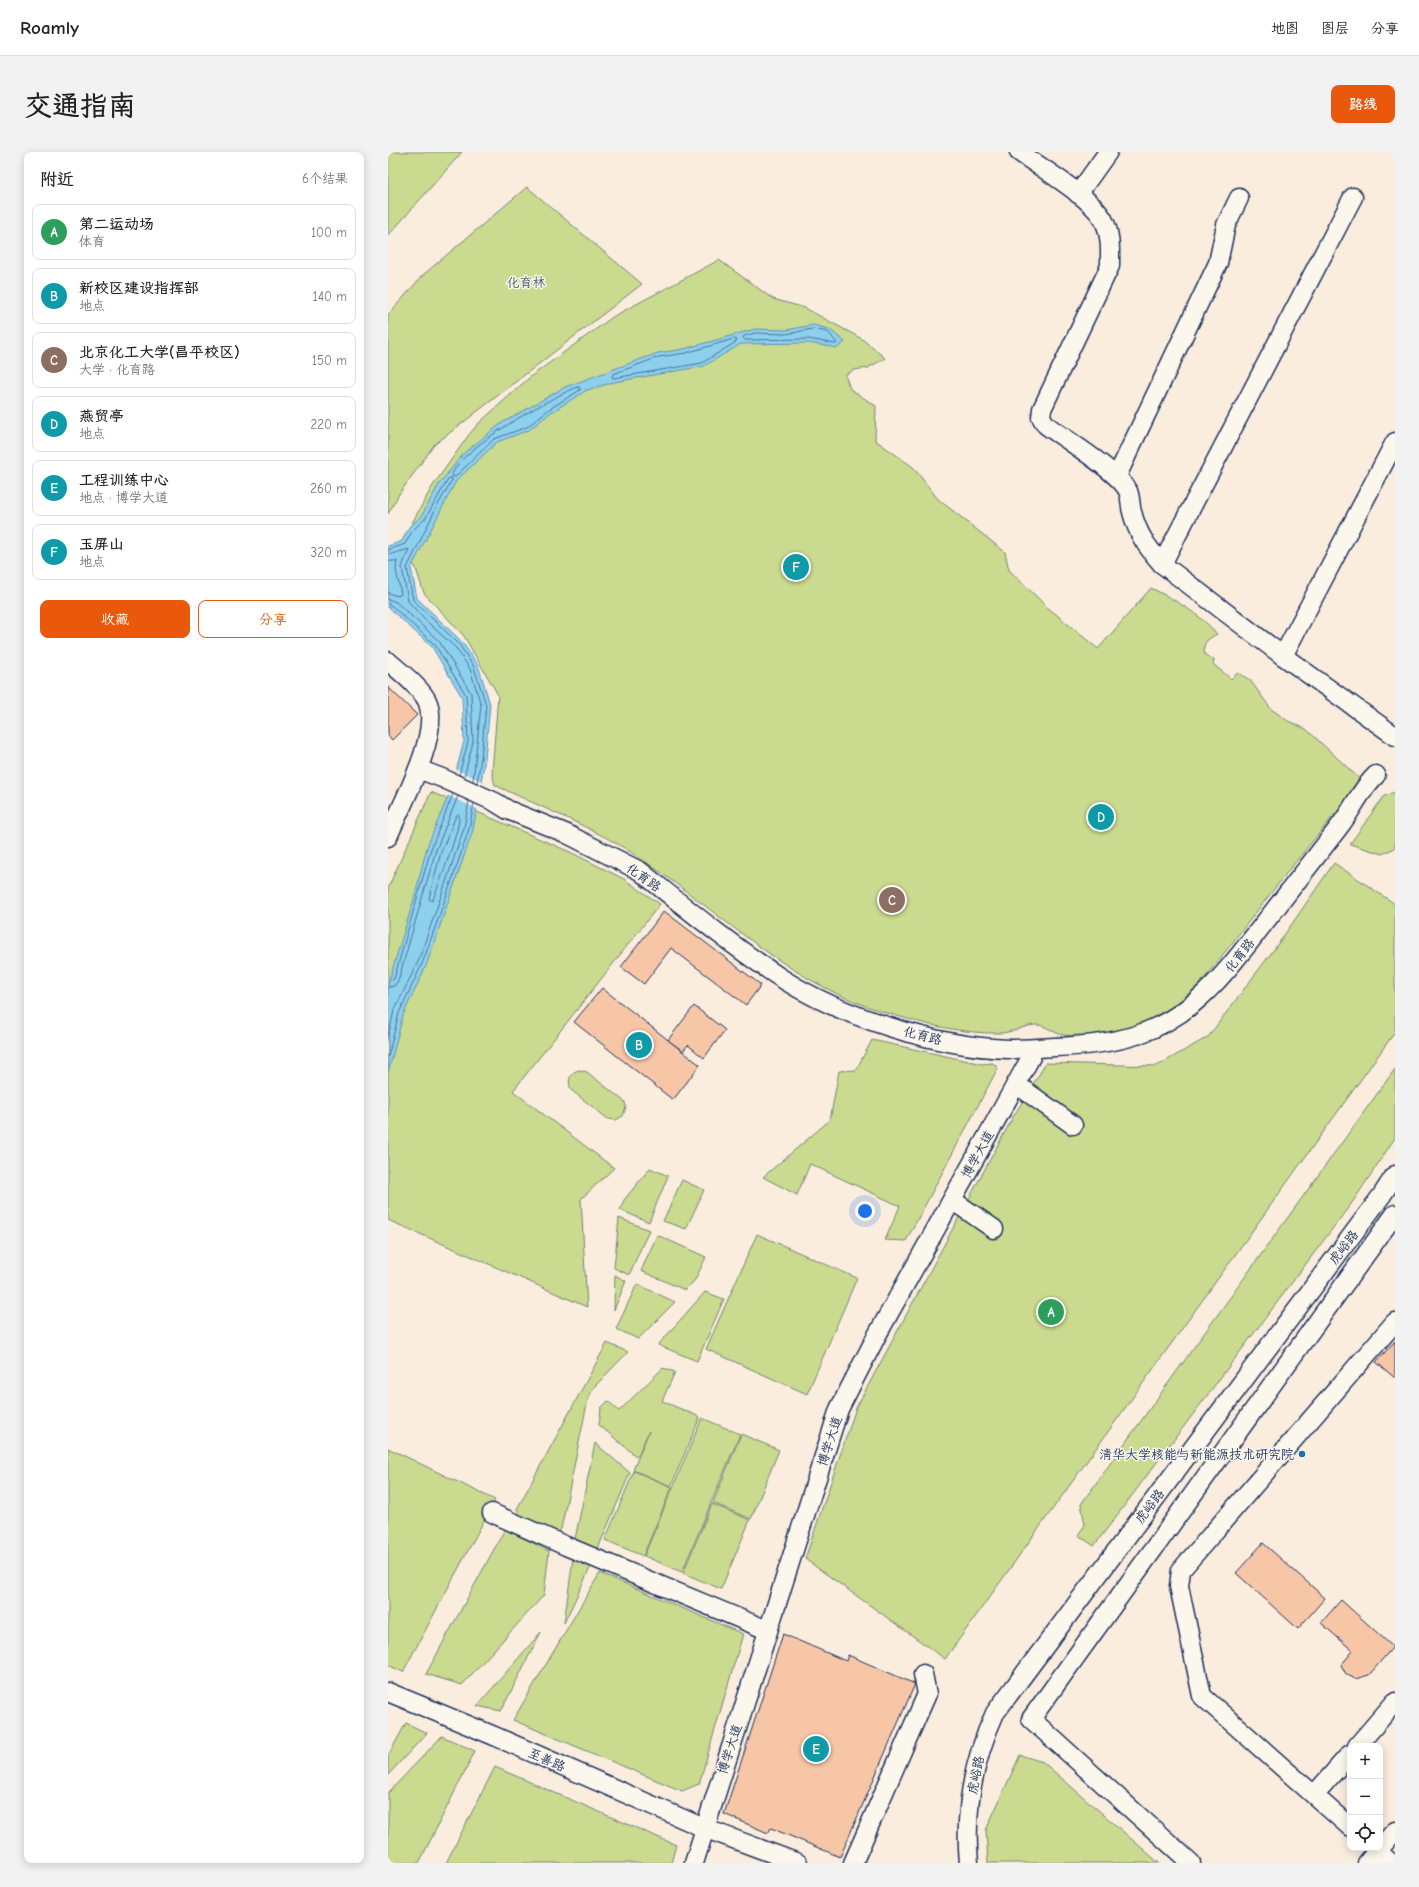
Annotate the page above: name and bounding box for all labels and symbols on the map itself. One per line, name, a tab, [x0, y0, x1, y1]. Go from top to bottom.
park label: 化育林	[506, 275, 546, 290]
pin: F	[783, 552, 809, 582]
pin: D	[1088, 802, 1114, 832]
street label: 化育路	[623, 860, 664, 895]
pin: C	[879, 885, 905, 915]
street label: 化育路	[1221, 935, 1257, 975]
street label: 化育路	[902, 1023, 944, 1047]
pin: B	[626, 1030, 652, 1060]
street label: 博学大道	[958, 1128, 997, 1181]
your location	[855, 1201, 875, 1221]
street label: 虎峪路	[1326, 1227, 1361, 1267]
pin: A	[1038, 1297, 1064, 1327]
street label: 博学大道	[814, 1414, 845, 1468]
place label: 清华大学核能与新能源技术研究院	[1099, 1447, 1294, 1462]
marker: 清华大学核能与新能源技术研究院	[1297, 1449, 1307, 1459]
street label: 虎峪路	[1132, 1486, 1167, 1526]
street label: 博学大道	[714, 1722, 745, 1776]
pin: E	[803, 1734, 829, 1764]
street label: 至善路	[526, 1745, 568, 1774]
street label: 虎峪路	[964, 1755, 987, 1796]

